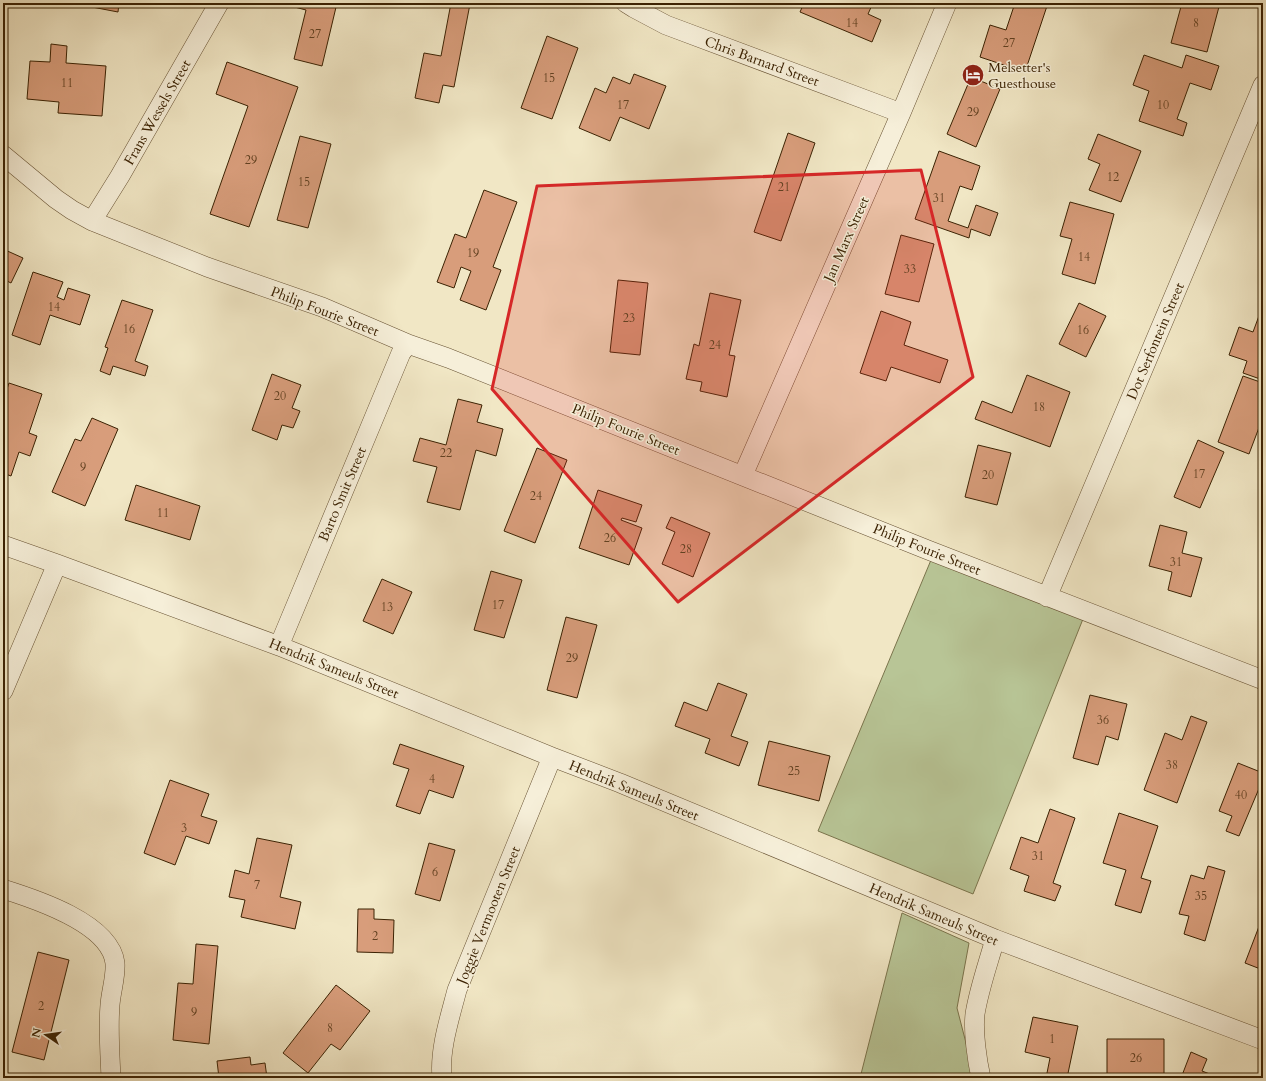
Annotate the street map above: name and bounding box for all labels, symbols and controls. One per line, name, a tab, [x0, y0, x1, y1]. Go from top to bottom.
house number: 14	[846, 15, 858, 31]
house number: 8	[1193, 15, 1199, 31]
house number: 27	[309, 26, 321, 42]
street label: Chris Barnard Street	[702, 32, 822, 91]
house number: 27	[1003, 35, 1015, 51]
street label: Frans Wessels Street	[120, 56, 196, 168]
place label: Melsetter's Guesthouse	[988, 58, 1056, 93]
hotel icon: Melsetter's Guesthouse	[960, 62, 986, 88]
house number: 15	[543, 70, 555, 86]
house number: 11	[61, 75, 73, 91]
house number: 17	[617, 97, 629, 113]
house number: 10	[1157, 97, 1169, 113]
house number: 29	[967, 104, 979, 120]
house number: 29	[245, 152, 257, 168]
house number: 12	[1107, 169, 1119, 185]
house number: 15	[298, 174, 310, 190]
house number: 21	[778, 179, 790, 195]
house number: 31	[933, 190, 945, 206]
street label: Jan Marx Street	[818, 193, 874, 287]
house number: 19	[467, 245, 479, 261]
house number: 14	[1078, 249, 1090, 265]
house number: 33	[904, 261, 916, 277]
street label: Dot Serfontein Street	[1122, 279, 1189, 403]
street label: Philip Fourie Street	[268, 282, 382, 341]
house number: 14	[48, 299, 60, 315]
house number: 23	[623, 310, 635, 326]
house number: 16	[123, 321, 135, 337]
house number: 16	[1077, 322, 1089, 338]
house number: 24	[709, 337, 721, 353]
house number: 20	[274, 388, 286, 404]
street label: Philip Fourie Street	[569, 399, 683, 460]
house number: 18	[1033, 399, 1045, 415]
street label: Barto Smit Street	[314, 443, 371, 544]
house number: 22	[440, 445, 452, 461]
house number: 9	[80, 459, 86, 475]
house number: 17	[1193, 466, 1205, 482]
house number: 20	[982, 467, 994, 483]
house number: 24	[530, 488, 542, 504]
house number: 11	[157, 505, 169, 521]
street label: Philip Fourie Street	[870, 519, 984, 580]
house number: 26	[604, 530, 616, 546]
house number: 28	[680, 541, 692, 557]
house number: 31	[1170, 554, 1182, 570]
house number: 17	[492, 597, 504, 613]
house number: 13	[381, 599, 393, 615]
street label: Hendrik Sameuls Street	[266, 634, 402, 703]
house number: 29	[566, 650, 578, 666]
house number: 36	[1097, 712, 1109, 728]
street label: Hendrik Sameuls Street	[566, 756, 702, 825]
house number: 38	[1166, 757, 1178, 773]
house number: 25	[788, 763, 800, 779]
house number: 4	[429, 771, 435, 787]
house number: 40	[1235, 787, 1247, 803]
house number: 3	[181, 820, 187, 836]
street label: Joggie Vermooten Street	[451, 843, 525, 989]
house number: 31	[1032, 848, 1044, 864]
house number: 6	[432, 864, 438, 880]
house number: 7	[254, 877, 260, 893]
street label: Hendrik Sameuls Street	[866, 879, 1002, 950]
house number: 35	[1195, 888, 1207, 904]
house number: 2	[372, 928, 378, 944]
house number: 2	[38, 998, 44, 1014]
house number: 9	[191, 1004, 197, 1020]
north arrow	[26, 1015, 66, 1055]
house number: 8	[327, 1020, 333, 1036]
text: N	[28, 1026, 45, 1039]
house number: 1	[1049, 1031, 1055, 1047]
house number: 26	[1130, 1050, 1142, 1066]

